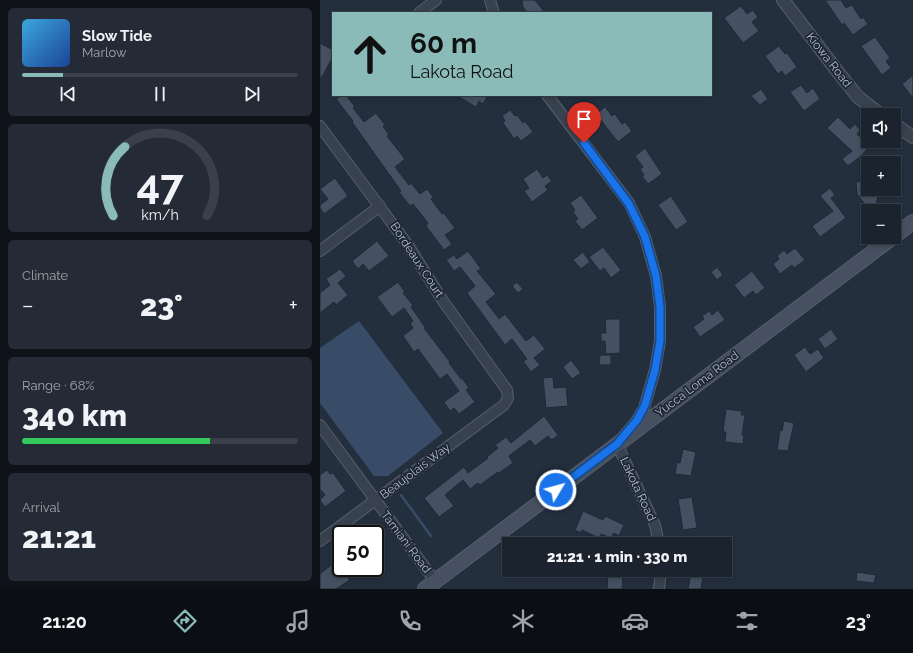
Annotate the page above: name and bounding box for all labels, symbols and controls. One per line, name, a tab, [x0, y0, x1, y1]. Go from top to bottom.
text: Slow Tide	[82, 27, 152, 45]
text: 60 m	[410, 27, 477, 60]
icon: ahead	[344, 28, 396, 80]
street label: Kiowa Road	[803, 30, 855, 90]
text: Marlow	[82, 45, 127, 60]
text: Lakota Road	[410, 61, 514, 82]
icon: previous	[57, 83, 79, 105]
icon: pause	[149, 83, 171, 105]
icon: next	[241, 83, 263, 105]
pin	[567, 102, 601, 143]
icon: arrive	[573, 108, 595, 130]
map controls	[861, 108, 901, 244]
button: sound	[861, 108, 901, 148]
button: +	[861, 156, 901, 196]
text: 47	[136, 160, 184, 209]
button: −	[861, 204, 901, 244]
text: km/h	[141, 207, 179, 223]
street label: Bordeaux Court	[387, 220, 447, 300]
text: Climate	[22, 268, 68, 283]
text: 23°	[140, 288, 183, 323]
text: −	[22, 292, 34, 318]
text: +	[289, 292, 298, 318]
street label: Yucca Loma Road	[653, 348, 741, 420]
text: Range · 68%	[22, 378, 95, 393]
text: 340 km	[22, 398, 127, 433]
street label: Beaujolais Way	[377, 440, 453, 502]
street label: Lakota Road	[617, 455, 659, 523]
position arrow	[535, 469, 577, 511]
text: Arrival	[22, 500, 60, 515]
street label: Tamiani Road	[378, 508, 434, 576]
text: 21:21	[22, 520, 96, 555]
speed limit sign: 50	[332, 525, 384, 577]
text: 21:21 · 1 min · 330 m	[547, 548, 687, 566]
icon: directions	[171, 607, 199, 635]
icon: music	[284, 607, 312, 635]
icon: phone	[396, 607, 424, 635]
icon: climate	[509, 607, 537, 635]
icon: car	[621, 607, 649, 635]
icon: filters	[733, 607, 761, 635]
text: 21:20	[42, 611, 87, 632]
text: 23°	[846, 611, 871, 632]

